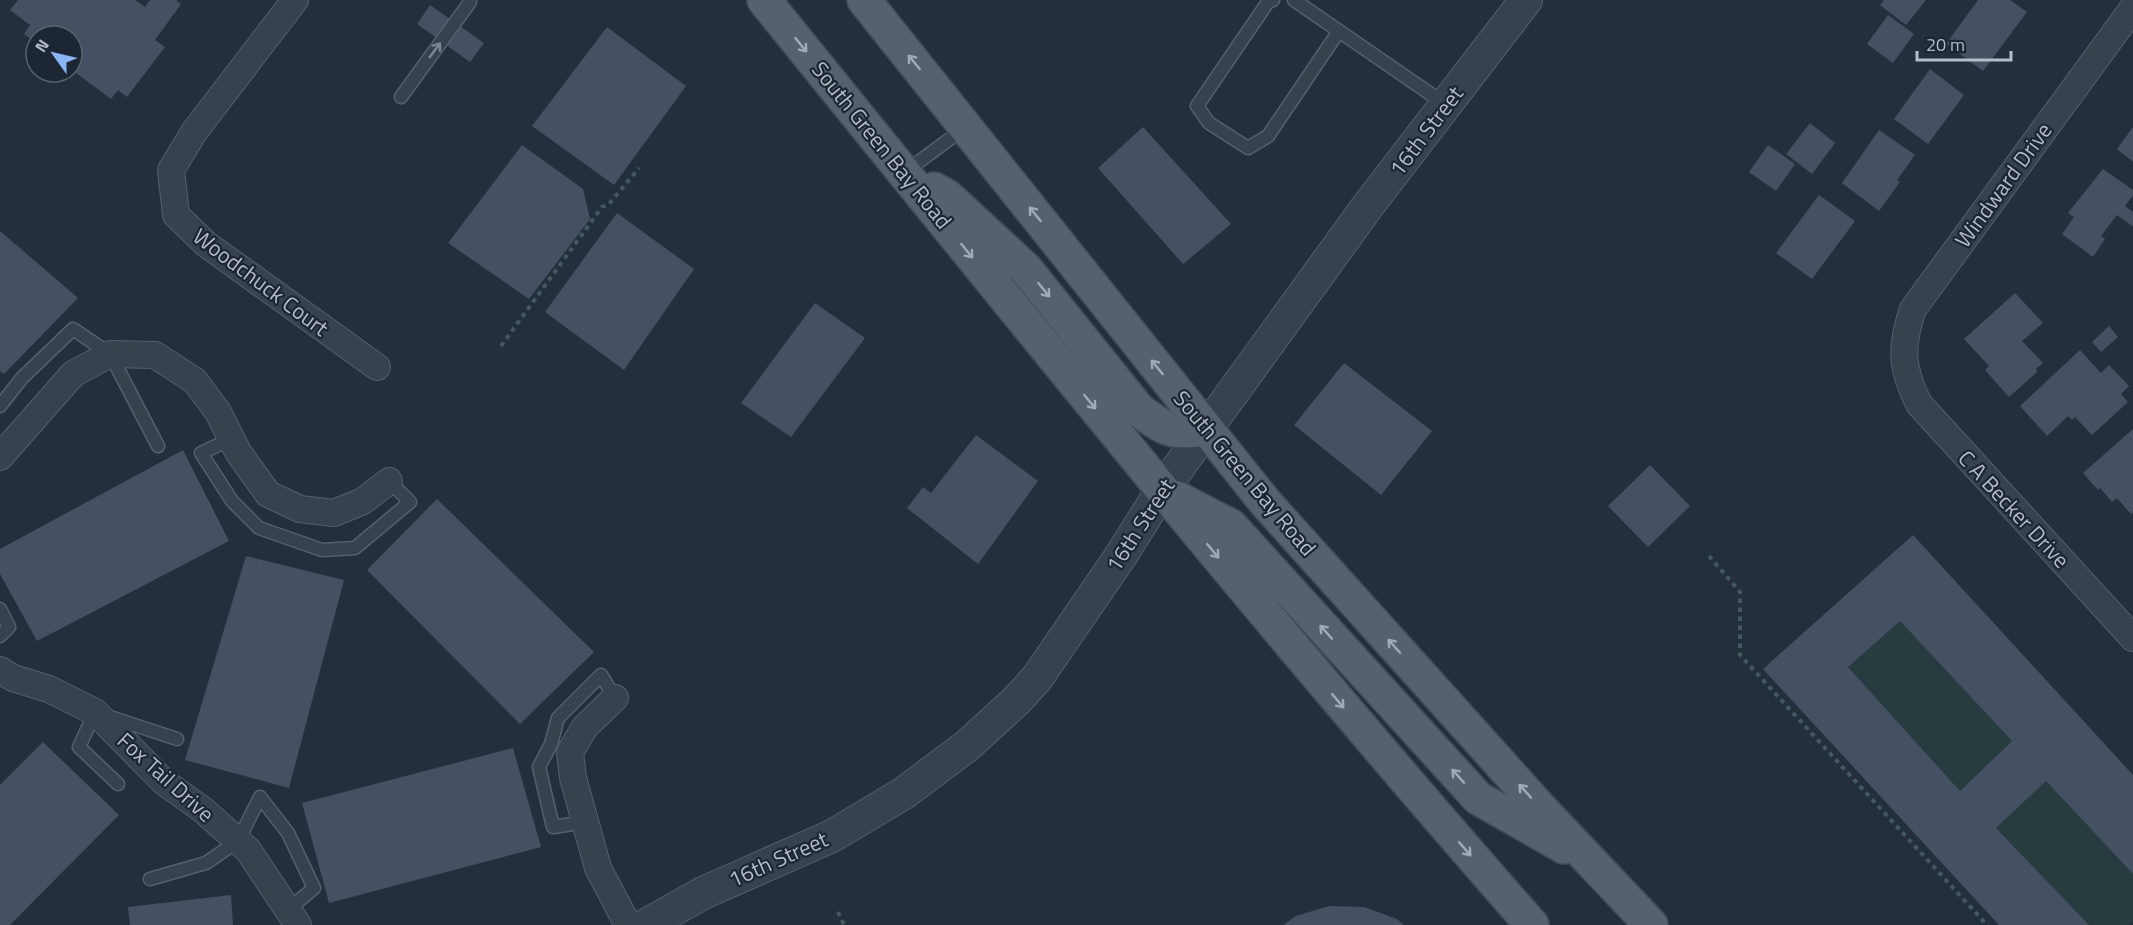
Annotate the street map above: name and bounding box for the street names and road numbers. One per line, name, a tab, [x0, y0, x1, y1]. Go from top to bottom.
street label: South Green Bay Road	[804, 54, 960, 236]
street label: 16th Street	[1381, 78, 1472, 183]
street label: Windward Drive	[1946, 115, 2060, 255]
street label: Woodchuck Court	[186, 220, 336, 345]
street label: South Green Bay Road	[1165, 383, 1325, 563]
street label: C A Becker Drive	[1950, 442, 2078, 576]
street label: 16th Street	[1097, 471, 1183, 579]
street label: Fox Tail Drive	[110, 724, 222, 830]
street label: 16th Street	[723, 822, 833, 896]

